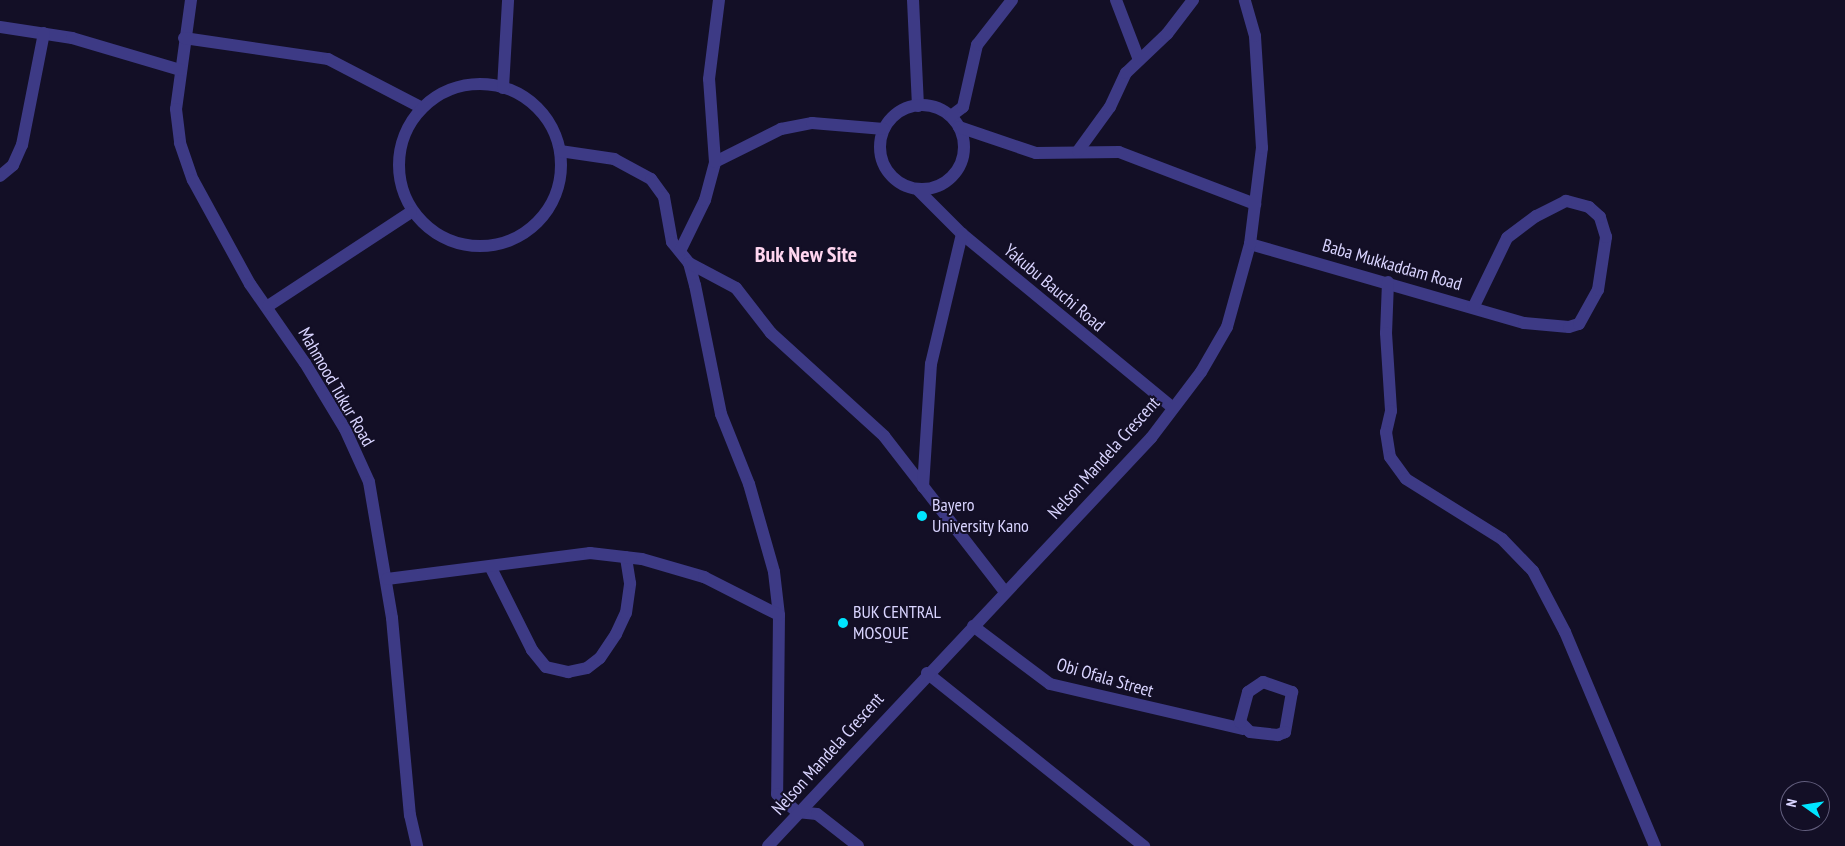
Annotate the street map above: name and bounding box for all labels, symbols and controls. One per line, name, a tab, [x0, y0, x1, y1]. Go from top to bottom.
street label: Baba Mukkaddam Road	[1320, 235, 1464, 295]
street label: Yakubu Bauchi Road	[999, 240, 1109, 336]
district label: Buk New Site	[754, 242, 858, 268]
street label: Mahmood Tukur Road	[293, 324, 379, 450]
street label: Nelson Mandela Crescent	[1044, 393, 1164, 523]
place label: Bayero University Kano	[932, 495, 1029, 538]
marker: Bayero University Kano	[916, 510, 928, 522]
place label: BUK CENTRAL MOSQUE	[853, 602, 941, 644]
marker: BUK CENTRAL MOSQUE	[837, 617, 849, 629]
street label: Obi Ofala Street	[1054, 654, 1156, 702]
street label: Nelson Mandela Crescent	[768, 689, 888, 819]
north arrow	[1780, 781, 1830, 831]
text: N	[1782, 797, 1801, 809]

